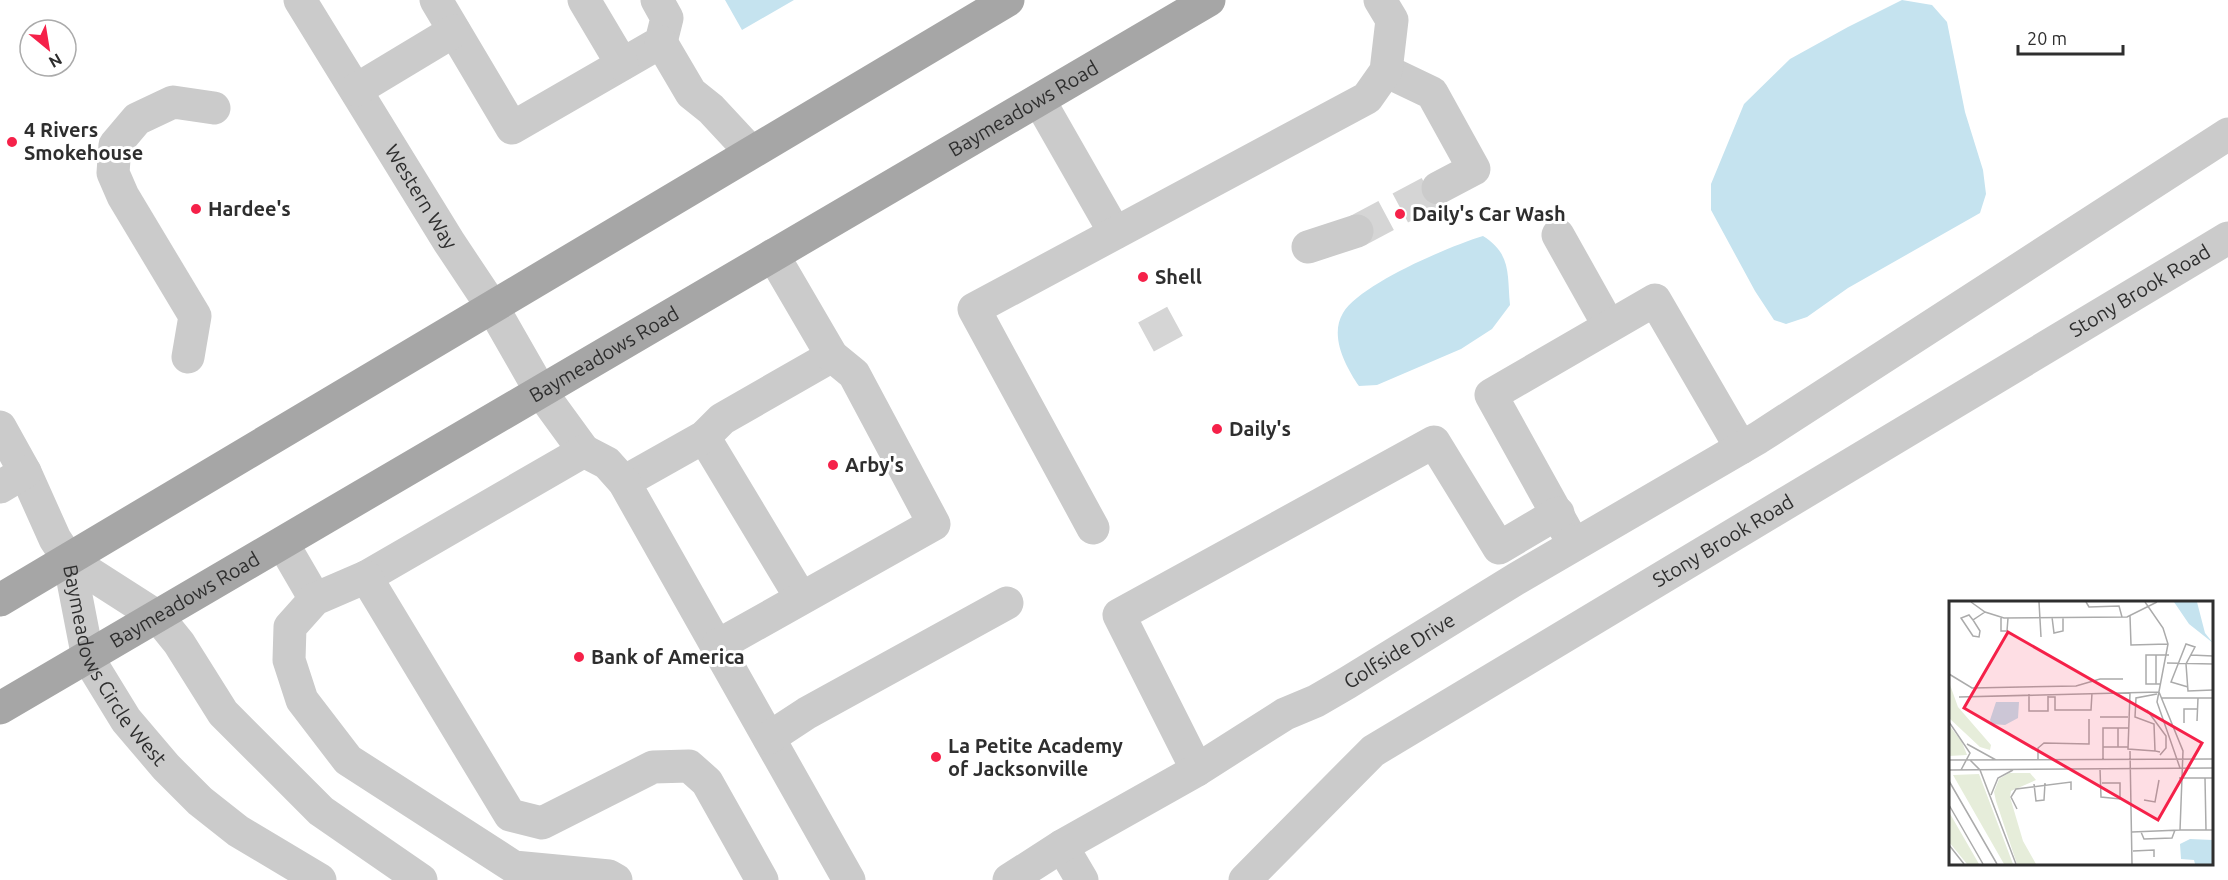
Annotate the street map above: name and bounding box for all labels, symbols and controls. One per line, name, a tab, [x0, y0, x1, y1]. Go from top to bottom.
north arrow	[18, 18, 78, 78]
scale bar	[2018, 18, 2123, 56]
text: 20 m	[2027, 28, 2067, 48]
text: N	[46, 50, 65, 72]
street label: Baymeadows Road	[944, 55, 1102, 161]
place label: 4 Rivers Smokehouse	[24, 118, 143, 164]
marker: 4 Rivers Smokehouse	[5, 135, 19, 149]
street label: Western Way	[381, 140, 463, 253]
place label: Hardee's	[208, 197, 291, 220]
marker: Hardee's	[189, 202, 203, 216]
place label: Daily's Car Wash	[1412, 202, 1566, 225]
marker: Daily's Car Wash	[1393, 207, 1407, 221]
street label: Stony Brook Road	[2065, 239, 2214, 341]
place label: Shell	[1155, 265, 1202, 288]
marker: Shell	[1136, 270, 1150, 284]
street label: Baymeadows Road	[525, 301, 683, 407]
place label: Daily's	[1229, 417, 1291, 440]
marker: Daily's	[1210, 422, 1224, 436]
place label: Arby's	[845, 453, 904, 476]
marker: Arby's	[826, 458, 840, 472]
street label: Stony Brook Road	[1648, 489, 1797, 592]
street label: Baymeadows Road	[105, 547, 263, 652]
street label: Baymeadows Circle West	[59, 563, 172, 770]
inset map	[1949, 601, 2213, 865]
street label: Golfside Drive	[1339, 608, 1459, 693]
place label: Bank of America	[591, 645, 745, 668]
marker: Bank of America	[572, 650, 586, 664]
place label: La Petite Academy of Jacksonville	[948, 734, 1123, 780]
marker: La Petite Academy of Jacksonville	[929, 750, 943, 764]

